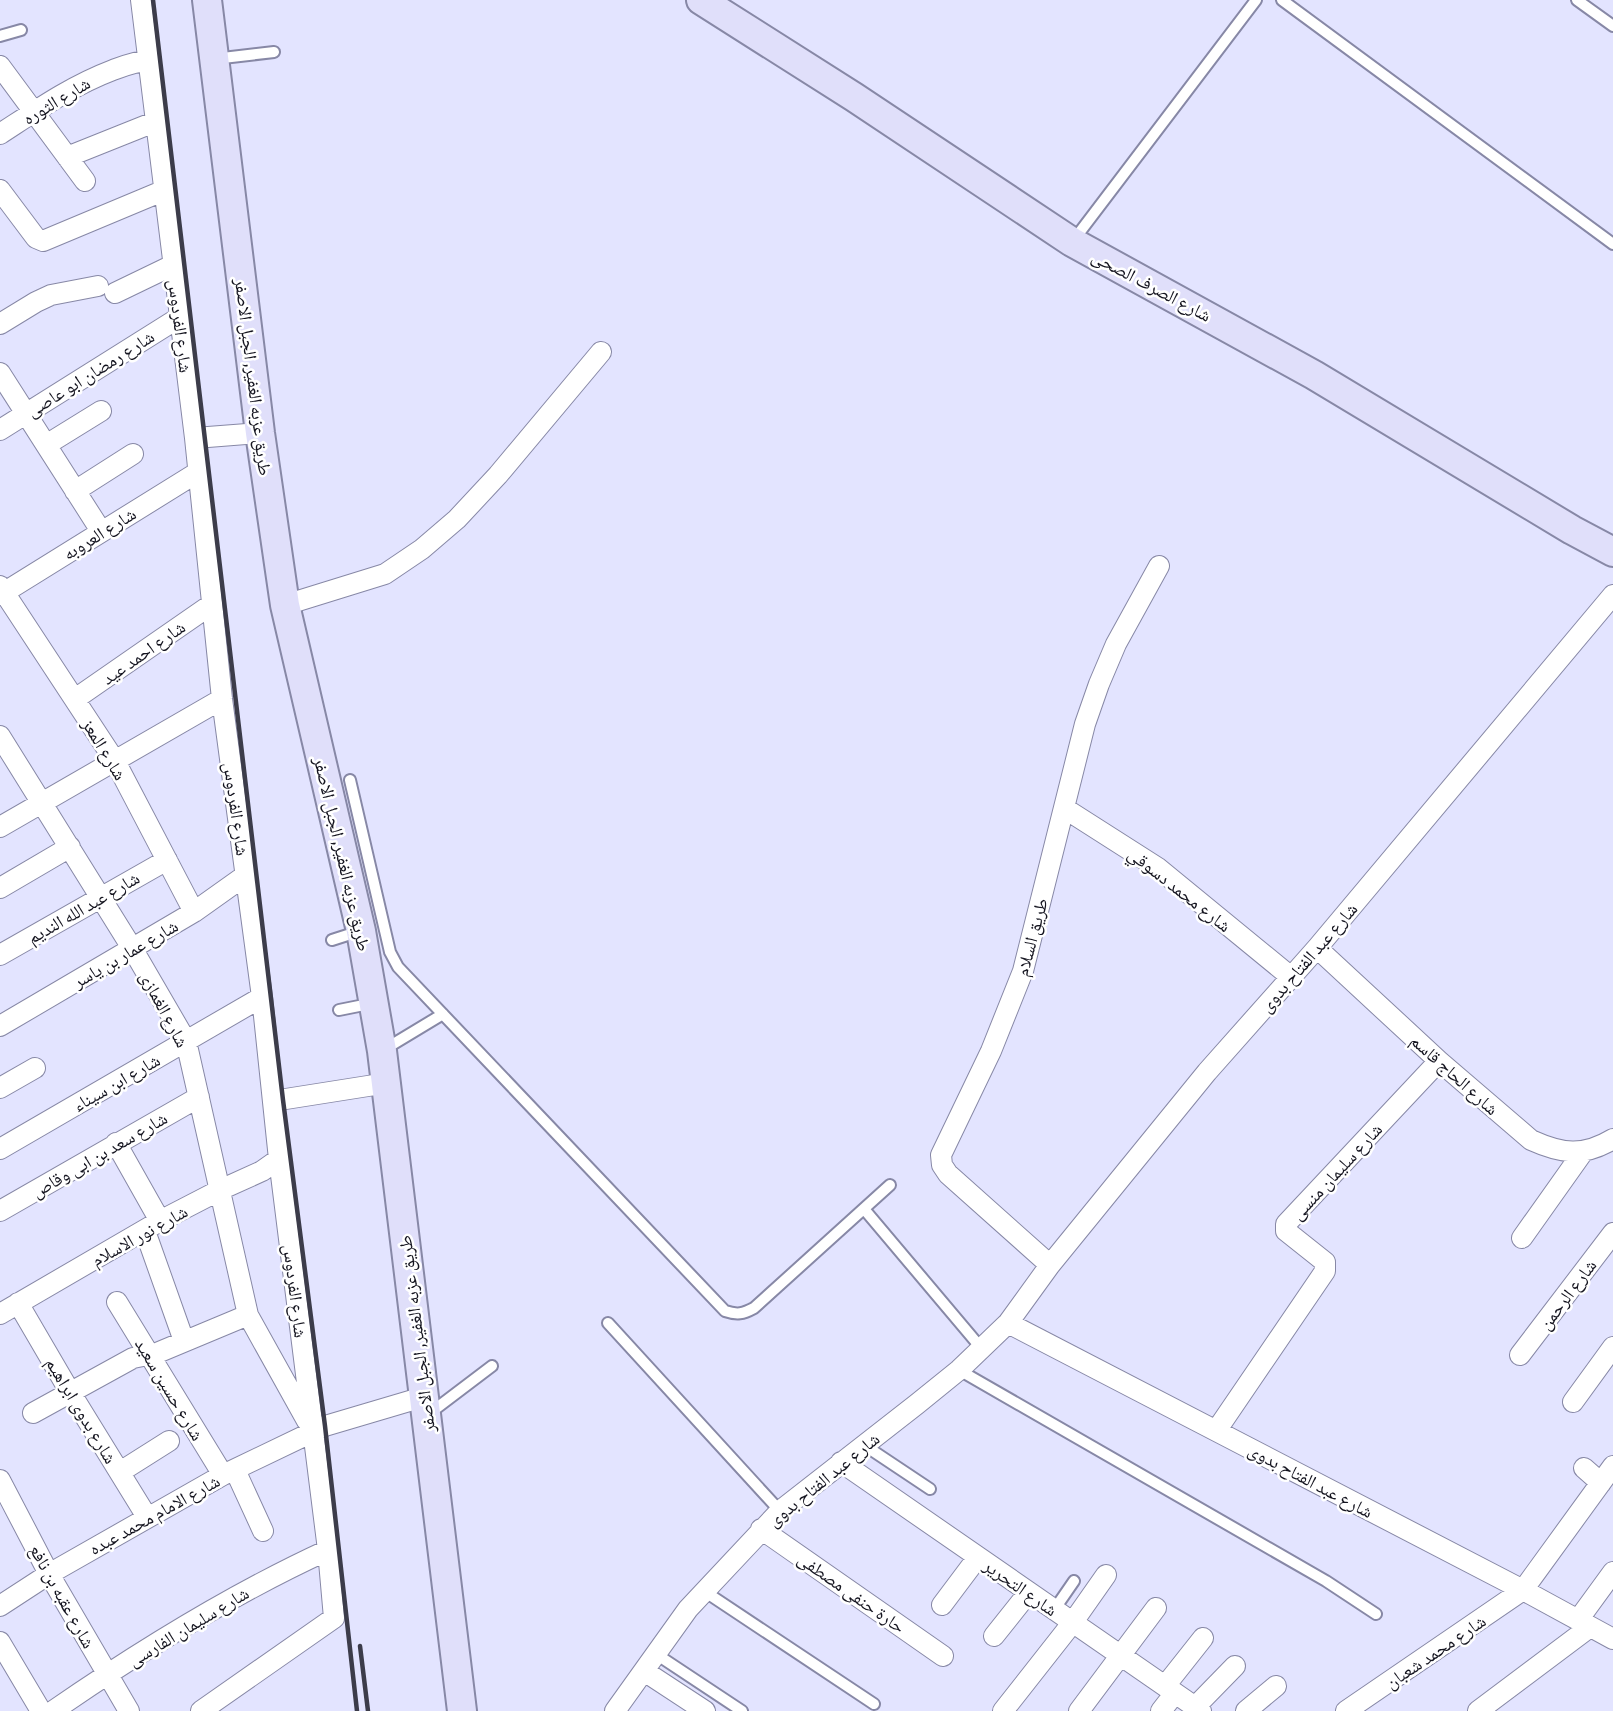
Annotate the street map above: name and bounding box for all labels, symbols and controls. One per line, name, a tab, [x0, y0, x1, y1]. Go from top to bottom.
street label: شارع الثوره	[18, 71, 94, 130]
street label: شارع الصرف الصحى	[1088, 244, 1216, 327]
street label: طريق عزبه الغفير, الجبل الاصفر	[230, 276, 277, 477]
street label: شارع الفردوس	[163, 278, 198, 374]
street label: شارع رمضان ابو عاصى	[22, 325, 159, 422]
street label: شارع العروبه	[58, 502, 140, 565]
street label: شارع احمد عيد	[97, 615, 190, 690]
street label: شارع المعز	[77, 713, 132, 784]
street label: طريق عزبه الغفير, الجبل الاصفر	[309, 754, 376, 953]
street label: شارع الفردوس	[219, 761, 254, 857]
street label: شارع محمد دسوقي	[1121, 842, 1236, 940]
street label: شارع عبد الله النديم	[23, 866, 144, 950]
street label: طريق السلام	[1010, 895, 1054, 979]
street label: شارع عبد الفتاح بدوى	[1254, 898, 1363, 1018]
street label: شارع عمار بن ياسر	[68, 914, 182, 993]
street label: شارع الغمازى	[135, 967, 194, 1051]
street label: شارع الحاج قاسم	[1405, 1029, 1503, 1121]
street label: شارع ابن سيناء	[69, 1048, 164, 1117]
street label: شارع سعد بن ابى وقاص	[27, 1106, 171, 1203]
street label: شارع سليمان منسى	[1286, 1118, 1387, 1225]
street label: شارع نور الاسلام	[87, 1200, 192, 1272]
street label: طريق عزبه الغفير, الجبل الاصفر	[393, 1234, 440, 1435]
street label: شارع الفردوس	[278, 1243, 313, 1339]
street label: شارع الرحمن	[1533, 1254, 1601, 1334]
street label: شارع حسين سعيد	[130, 1334, 209, 1445]
street label: شارع بدوى ابراهيم	[40, 1353, 122, 1468]
street label: شارع عبد الفتاح بدوى	[762, 1427, 885, 1533]
street label: شارع عبد الفتاح بدوى	[1244, 1438, 1377, 1524]
street label: شارع الامام محمد عبده	[85, 1469, 224, 1561]
street label: شارع عقبه بن نافع	[24, 1540, 101, 1653]
street label: حارة حنفى مصطفى	[793, 1547, 910, 1638]
street label: شارع التحرير	[979, 1553, 1062, 1621]
street label: شارع سليمان الفارسى	[124, 1581, 253, 1672]
street label: شارع محمد شعبان	[1380, 1609, 1490, 1694]

